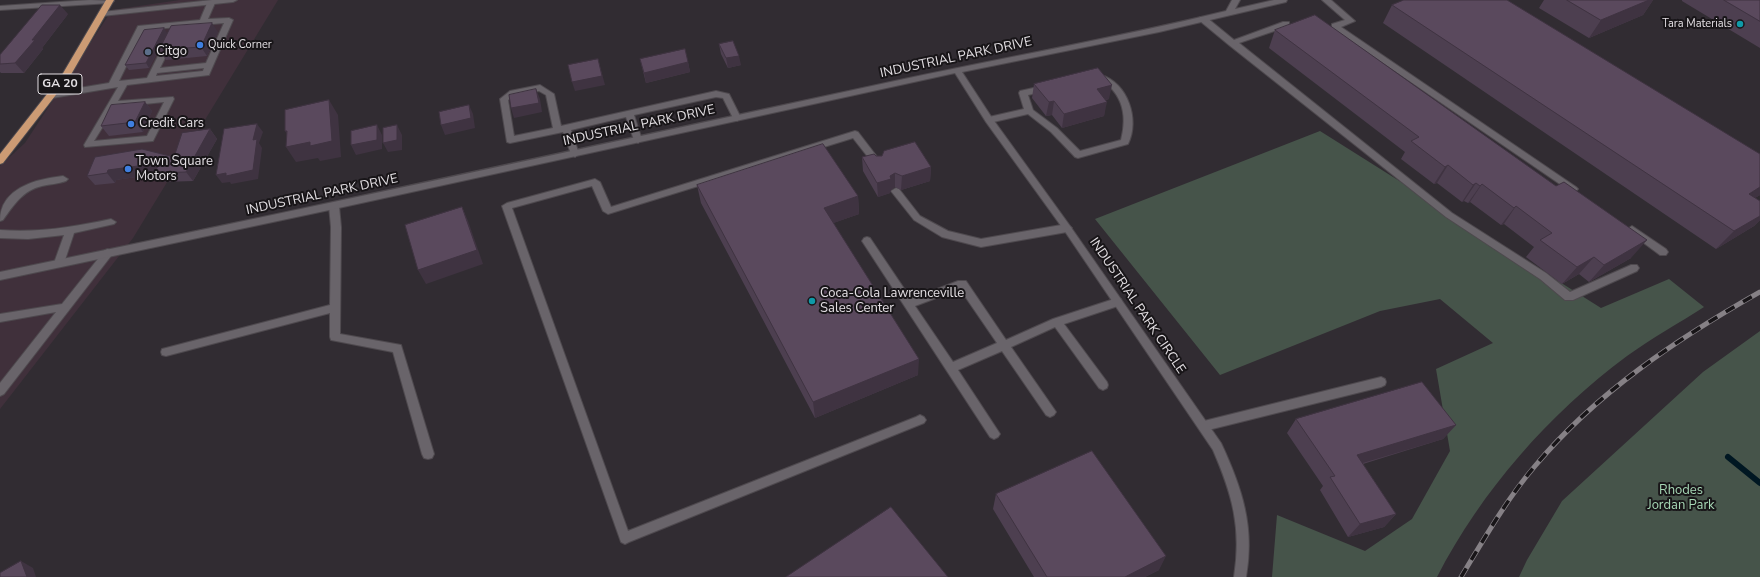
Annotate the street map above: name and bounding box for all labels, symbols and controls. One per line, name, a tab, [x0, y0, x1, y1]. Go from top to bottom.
place label: Tara Materials	[1662, 17, 1732, 31]
marker: Tara Materials	[1735, 19, 1745, 29]
street label: INDUSTRIAL PARK DRIVE	[879, 34, 1033, 82]
place label: Quick Corner	[208, 38, 272, 52]
marker: Quick Corner	[195, 40, 205, 50]
place label: Citgo	[156, 44, 187, 60]
marker: Citgo	[143, 47, 153, 57]
road number: GA 20	[38, 74, 82, 94]
street label: INDUSTRIAL PARK DRIVE	[562, 102, 716, 150]
place label: Credit Cars	[139, 116, 204, 132]
marker: Credit Cars	[126, 119, 136, 129]
place label: Town Square Motors	[136, 154, 213, 185]
marker: Town Square Motors	[123, 164, 133, 174]
street label: INDUSTRIAL PARK DRIVE	[245, 171, 399, 219]
street label: INDUSTRIAL PARK CIRCLE	[1086, 235, 1188, 377]
place label: Coca-Cola Lawrenceville Sales Center	[820, 286, 964, 317]
marker: Coca-Cola Lawrenceville Sales Center	[807, 296, 817, 306]
park label: Rhodes Jordan Park	[1647, 483, 1715, 514]

